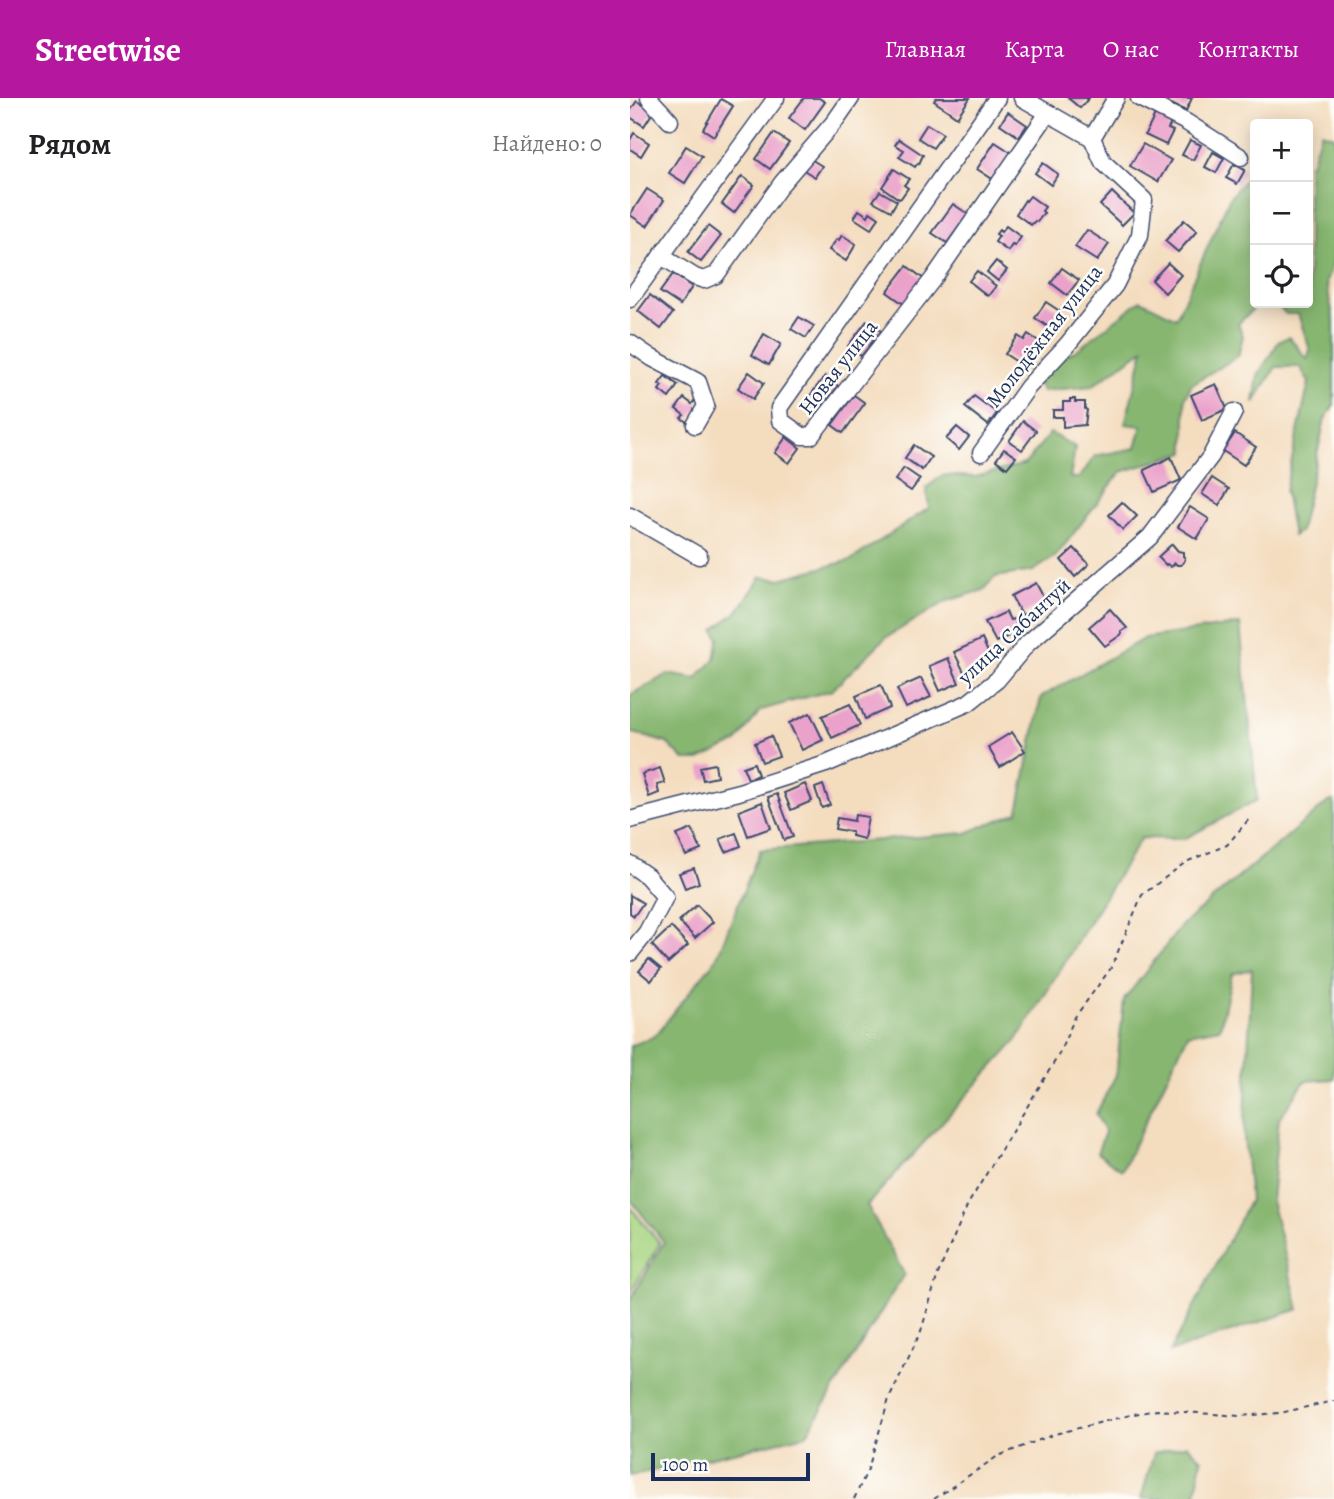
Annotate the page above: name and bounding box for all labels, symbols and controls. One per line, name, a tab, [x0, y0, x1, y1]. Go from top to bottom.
text: Streetwise	[35, 27, 181, 72]
text: Главная	[885, 33, 966, 65]
text: Карта	[1004, 33, 1065, 65]
text: О нас	[1103, 33, 1159, 65]
text: Контакты	[1197, 33, 1299, 65]
map controls	[1250, 119, 1313, 308]
button: +	[1250, 119, 1313, 182]
text: Рядом	[28, 124, 111, 164]
text: Найдено: 0	[492, 128, 602, 159]
button: −	[1250, 182, 1313, 245]
button: locate	[1250, 245, 1313, 308]
street label: Молодёжная улица	[979, 259, 1109, 413]
street label: Новая улица	[792, 313, 884, 420]
street label: улица Сабантуй	[951, 571, 1076, 691]
scale bar	[651, 1450, 810, 1482]
text: 100 m	[662, 1452, 708, 1478]

